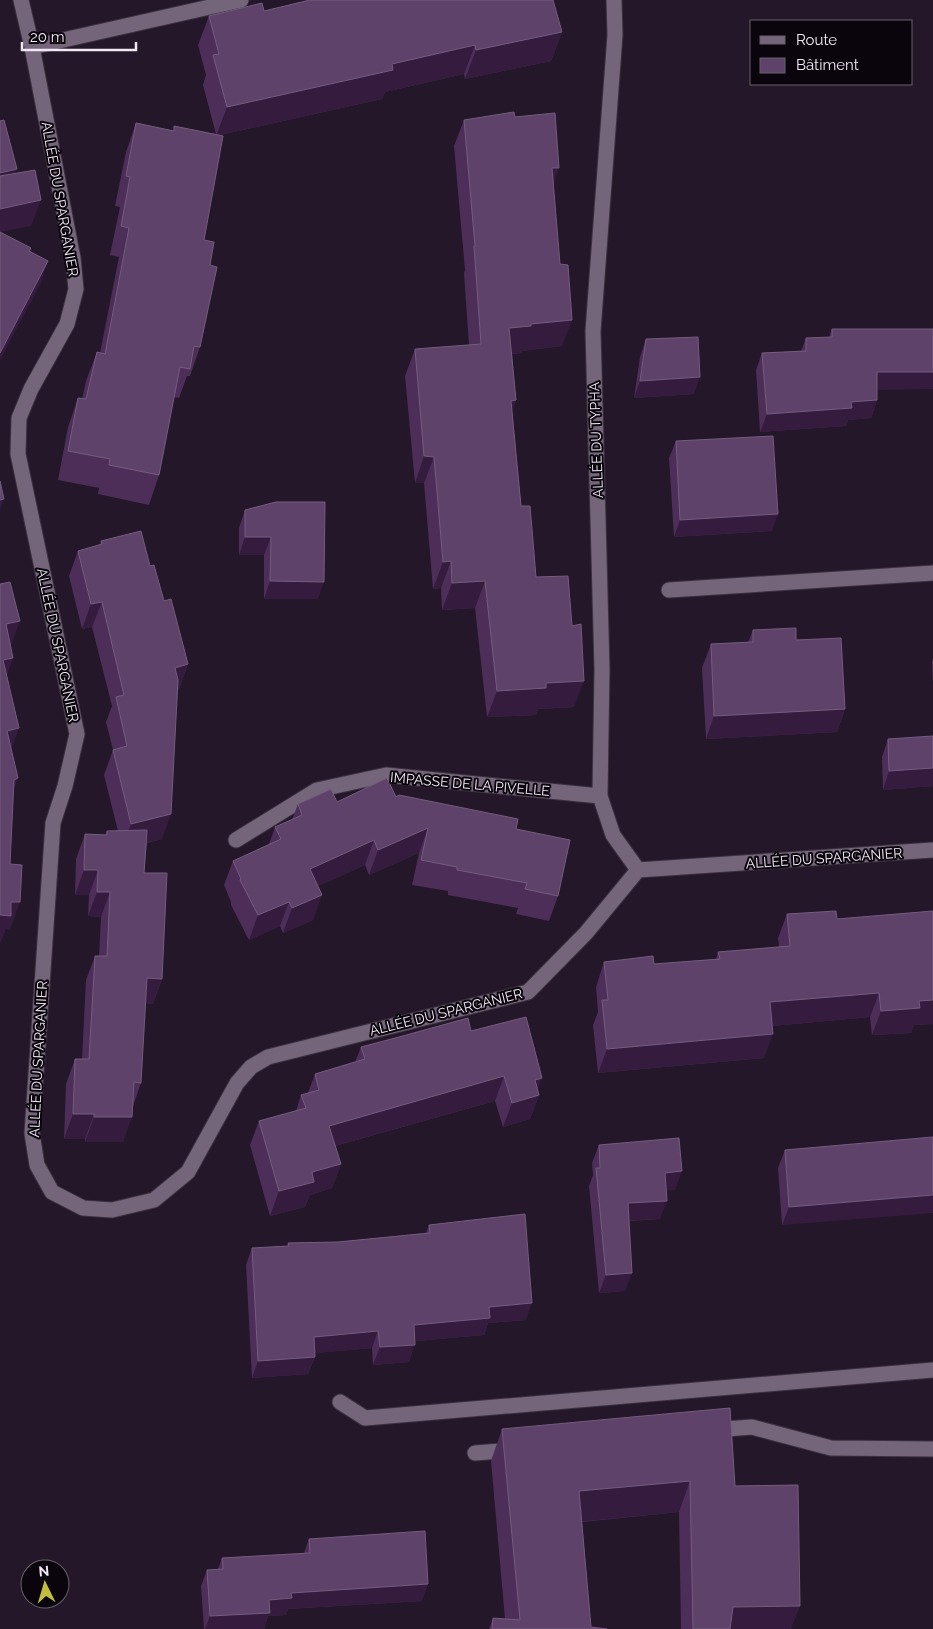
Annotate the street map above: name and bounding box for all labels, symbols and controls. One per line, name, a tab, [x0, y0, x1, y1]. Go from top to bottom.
scale bar	[22, 20, 136, 52]
legend	[750, 20, 913, 85]
text: 20 m	[30, 28, 65, 46]
text: Route	[796, 31, 837, 49]
text: Bâtiment	[796, 56, 859, 74]
street label: ALLÉE DU SPARGANIER	[38, 120, 83, 278]
street label: ALLÉE DU TYPHA	[585, 381, 606, 498]
street label: ALLÉE DU SPARGANIER	[34, 566, 83, 724]
street label: IMPASSE DE LA PIVELLE	[390, 769, 550, 799]
street label: ALLÉE DU SPARGANIER	[745, 844, 903, 871]
street label: ALLÉE DU SPARGANIER	[25, 980, 50, 1138]
street label: ALLÉE DU SPARGANIER	[368, 984, 524, 1039]
north arrow	[20, 1559, 70, 1609]
text: N	[38, 1563, 50, 1579]

